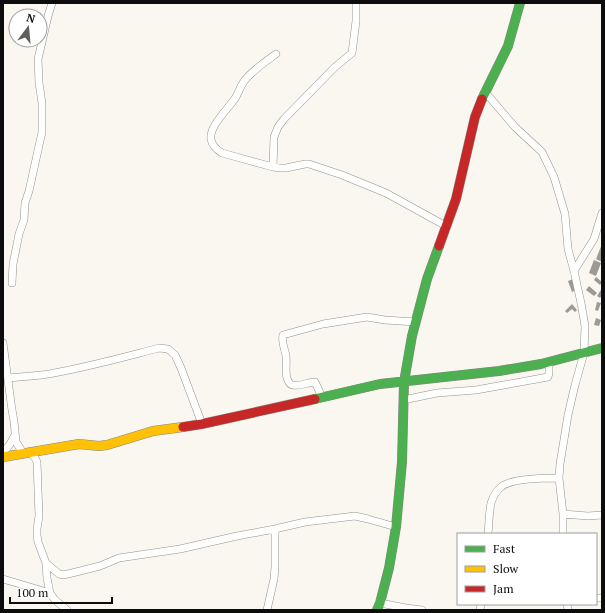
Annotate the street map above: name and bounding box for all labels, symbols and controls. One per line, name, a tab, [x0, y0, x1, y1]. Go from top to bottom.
north arrow	[8, 8, 48, 48]
text: N	[25, 11, 37, 26]
legend	[457, 533, 597, 605]
text: Fast	[493, 541, 516, 556]
text: Slow	[493, 561, 519, 576]
scale bar	[10, 579, 112, 605]
text: Jam	[493, 581, 514, 596]
text: 100 m	[16, 585, 49, 600]

